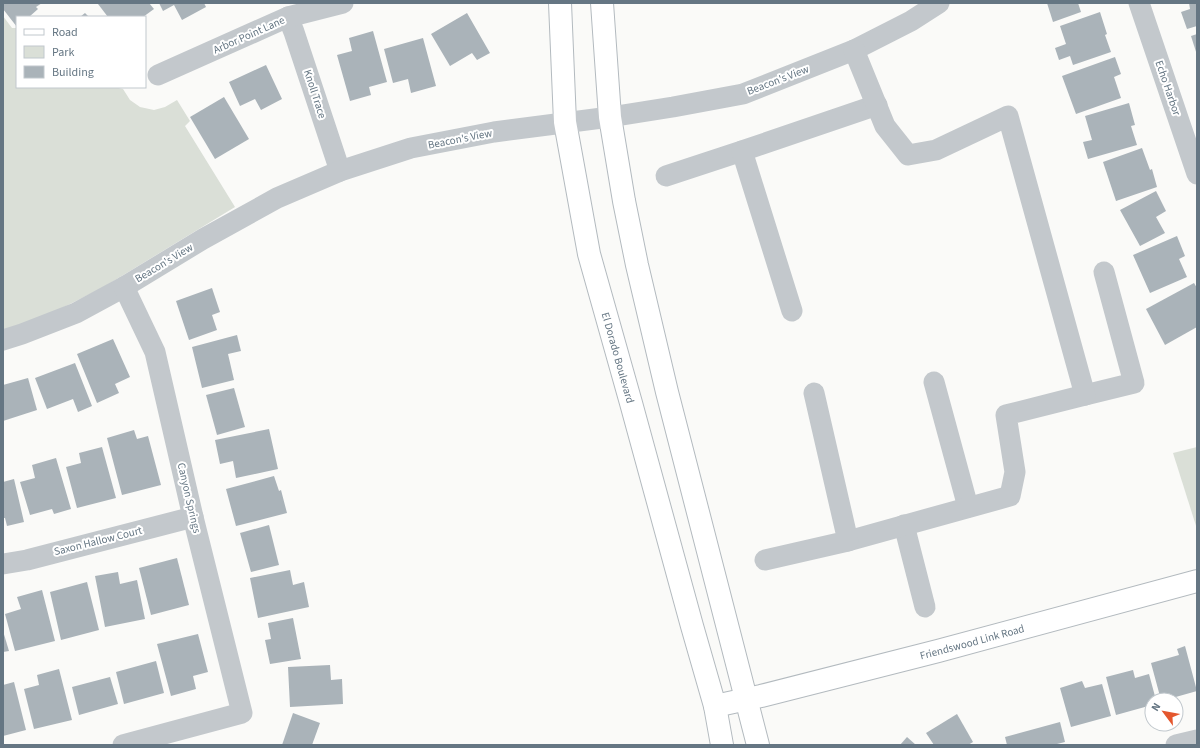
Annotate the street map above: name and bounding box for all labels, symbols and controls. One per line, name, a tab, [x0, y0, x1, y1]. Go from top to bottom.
street label: Arbor Point Lane	[211, 12, 288, 57]
legend	[16, 16, 146, 88]
text: Road	[52, 24, 78, 41]
text: Park	[52, 44, 74, 61]
street label: Echo Harbor	[1152, 58, 1184, 118]
street label: Beacon's View	[745, 61, 811, 99]
text: Building	[52, 64, 94, 81]
street label: Knoll Trace	[300, 67, 330, 121]
street label: Beacon's View	[427, 125, 494, 153]
street label: Beacon's View	[132, 240, 196, 286]
street label: El Dorado Boulevard	[598, 310, 638, 405]
street label: Canyon Springs	[174, 461, 204, 535]
street label: Saxon Hallow Court	[52, 523, 144, 559]
street label: Friendswood Link Road	[918, 621, 1026, 663]
north arrow	[1144, 692, 1184, 732]
text: N	[1148, 700, 1164, 714]

